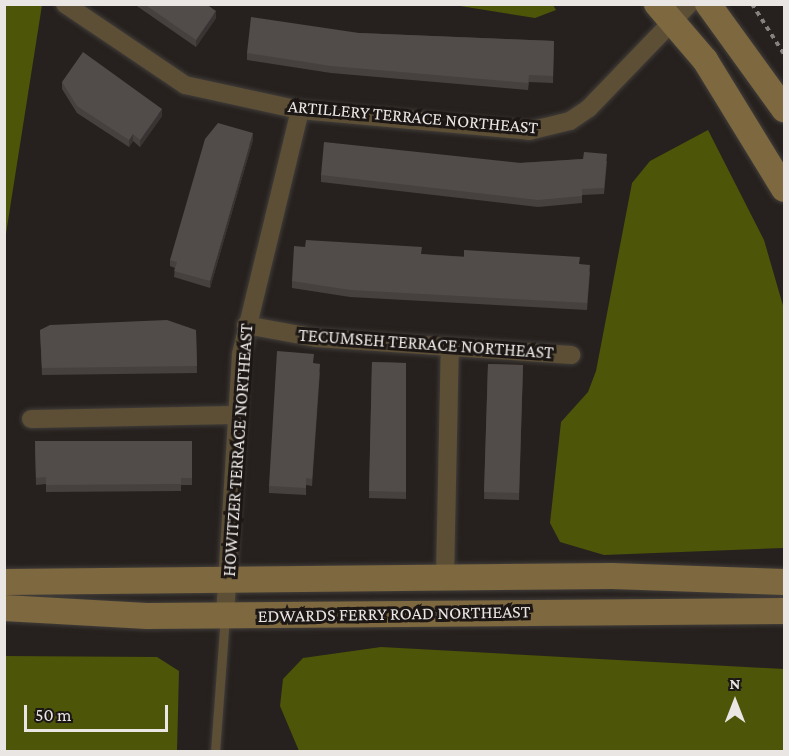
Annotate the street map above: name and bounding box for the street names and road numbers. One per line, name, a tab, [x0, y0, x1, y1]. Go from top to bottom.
street label: ARTILLERY TERRACE NORTHEAST	[287, 95, 539, 139]
street label: HOWITZER TERRACE NORTHEAST	[218, 323, 258, 577]
street label: TECUMSEH TERRACE NORTHEAST	[298, 324, 554, 364]
street label: EDWARDS FERRY ROAD NORTHEAST	[257, 601, 531, 627]

